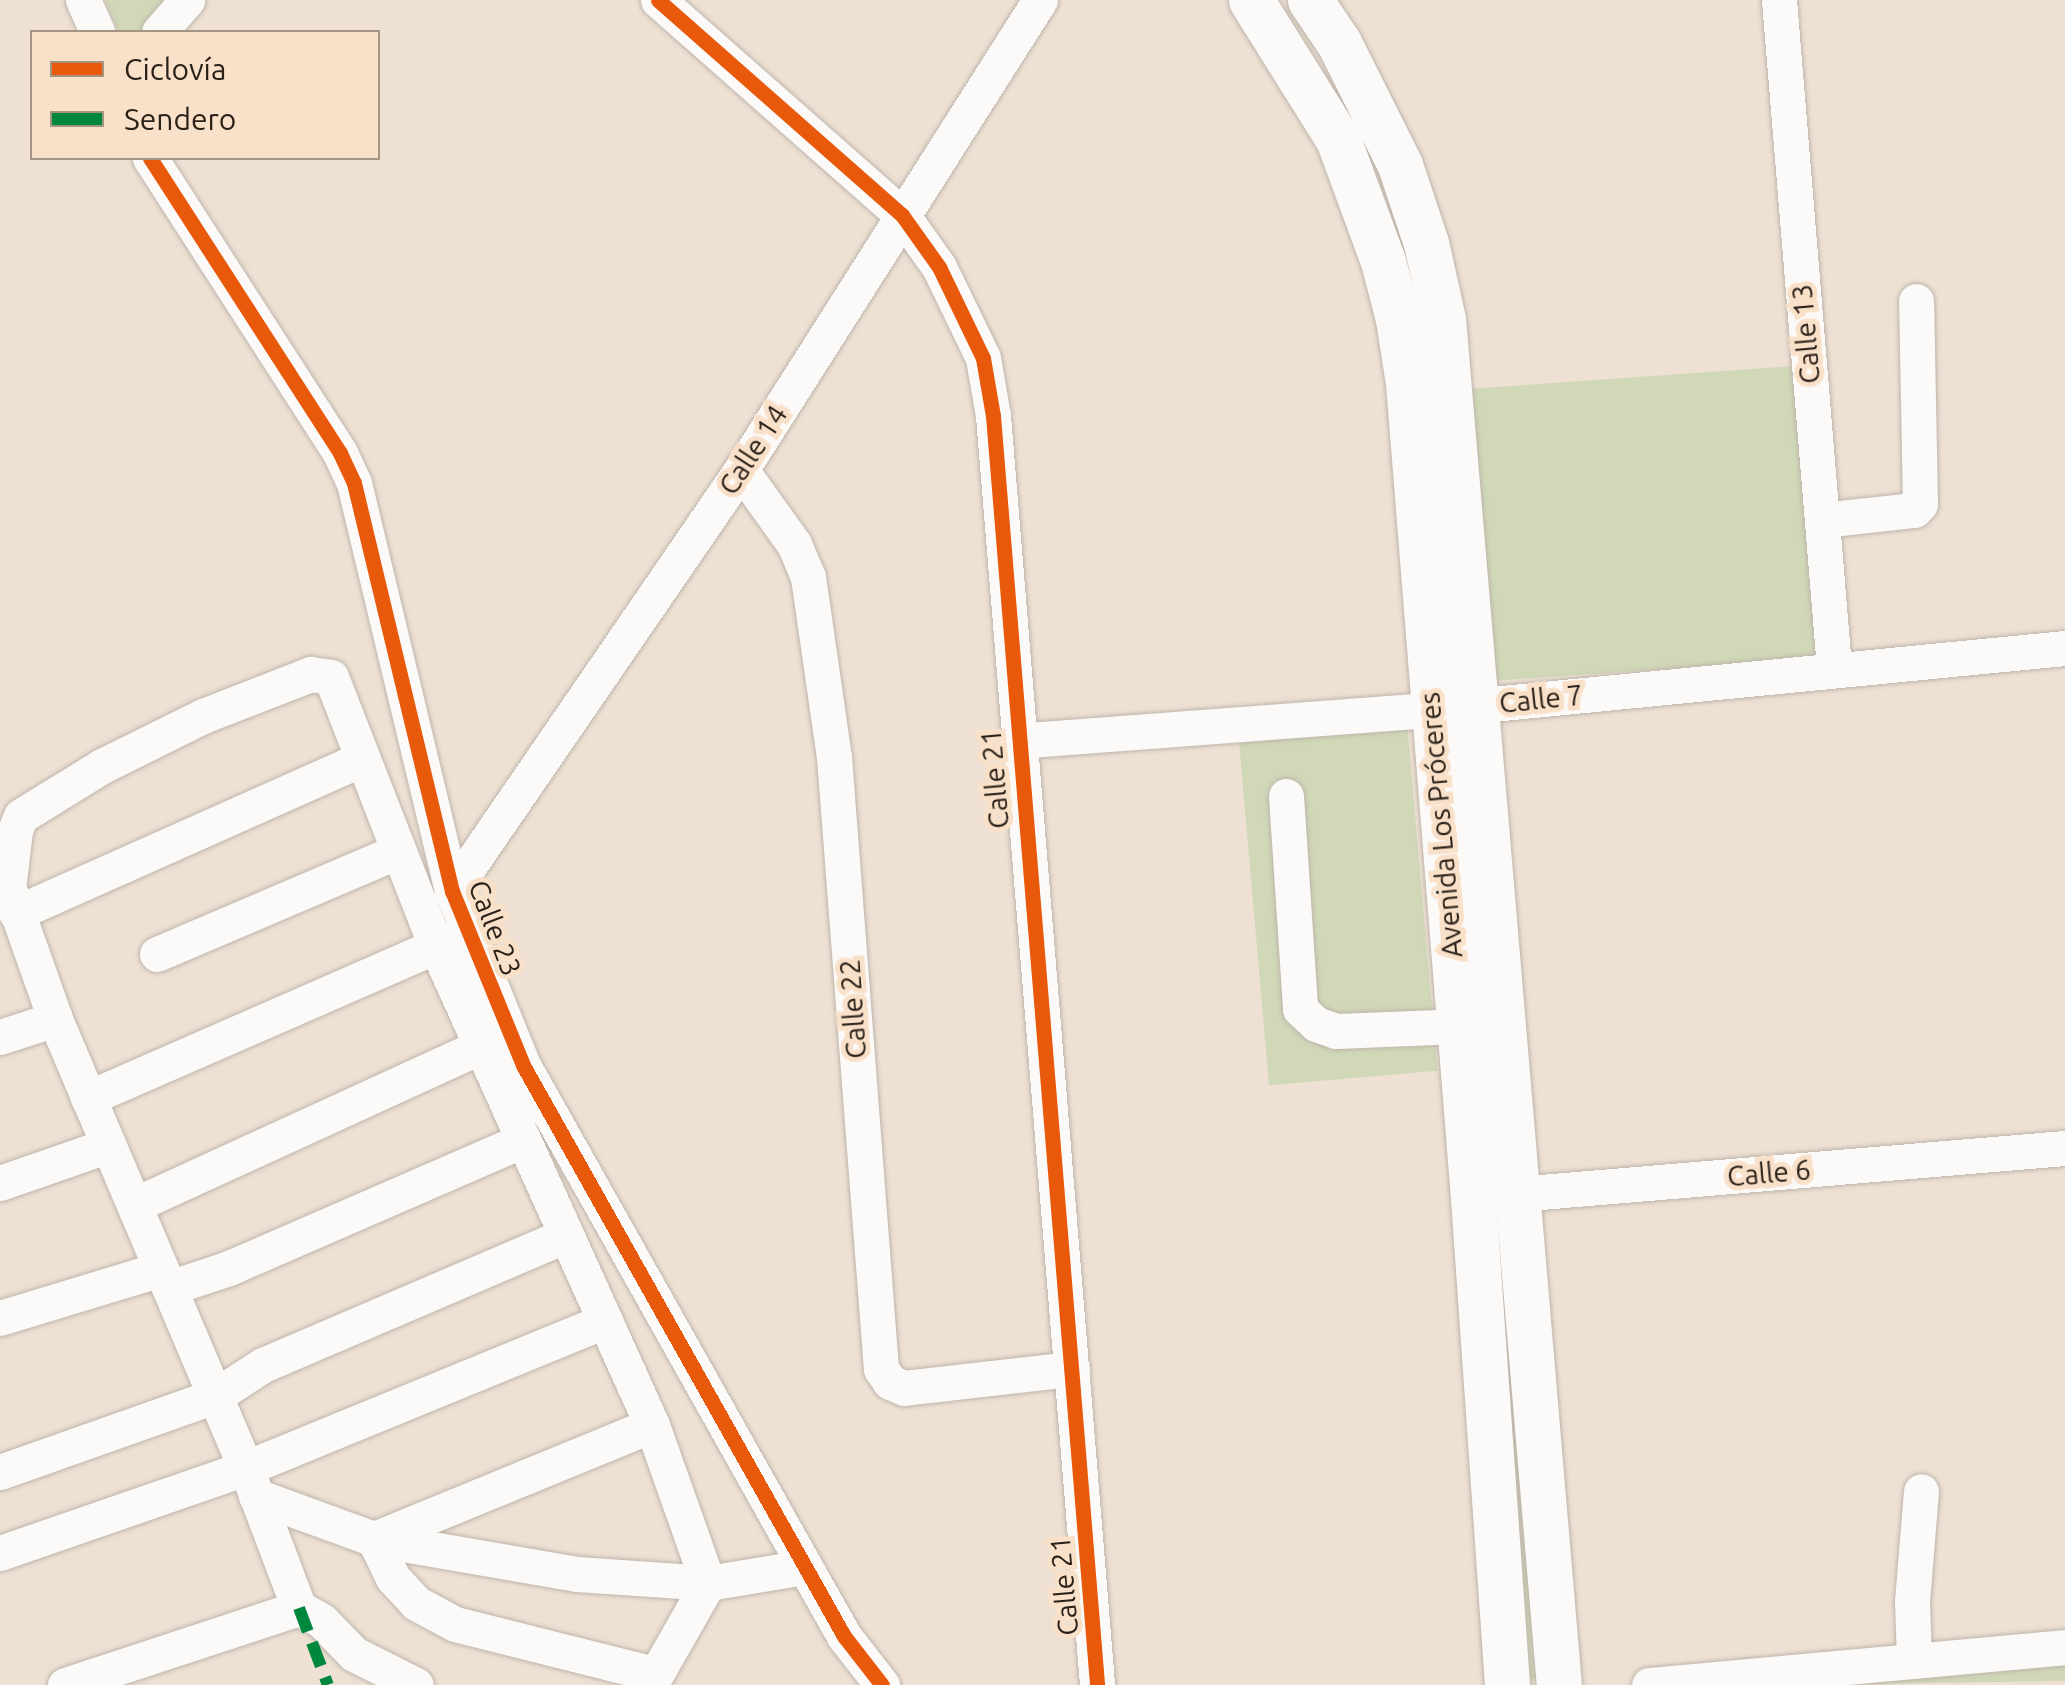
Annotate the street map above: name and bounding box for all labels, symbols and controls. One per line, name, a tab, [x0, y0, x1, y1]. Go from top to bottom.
legend	[30, 30, 380, 160]
text: Ciclovía	[124, 52, 226, 86]
text: Sendero	[124, 102, 236, 136]
street label: Calle 13	[1785, 283, 1827, 385]
street label: Calle 14	[712, 399, 794, 501]
street label: Calle 7	[1498, 678, 1584, 720]
street label: Avenida Los Próceres	[1413, 691, 1469, 959]
street label: Calle 21	[974, 728, 1016, 830]
street label: Calle 23	[461, 875, 529, 981]
street label: Calle 22	[833, 958, 873, 1060]
street label: Calle 6	[1726, 1153, 1812, 1193]
street label: Calle 21	[1043, 1535, 1085, 1637]

